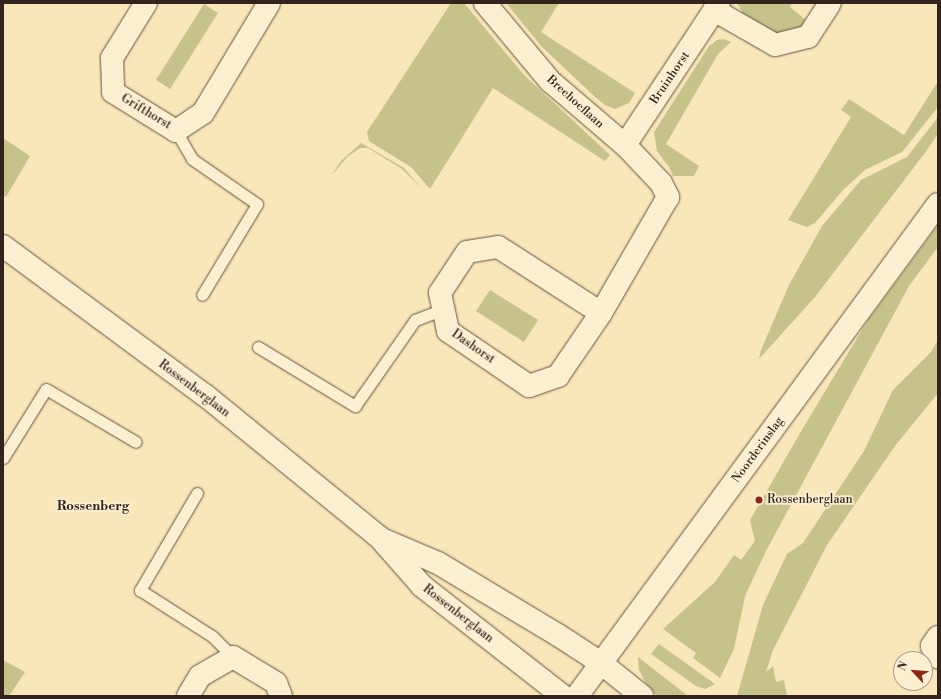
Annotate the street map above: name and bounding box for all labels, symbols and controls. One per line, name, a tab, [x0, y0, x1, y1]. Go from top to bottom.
street label: Bruinhorst	[647, 49, 693, 107]
street label: Breehoeflaan	[543, 73, 607, 131]
street label: Grifthorst	[118, 91, 174, 133]
street label: Dashorst	[449, 327, 497, 367]
street label: Rossenberglaan	[155, 357, 233, 421]
street label: Noorderinslag	[729, 414, 787, 486]
place label: Rossenberglaan	[767, 493, 853, 507]
marker: Rossenberglaan	[754, 495, 764, 505]
district label: Rossenberg	[57, 498, 129, 514]
street label: Rossenberglaan	[420, 582, 496, 646]
north arrow	[893, 651, 933, 691]
text: N	[895, 659, 911, 673]

